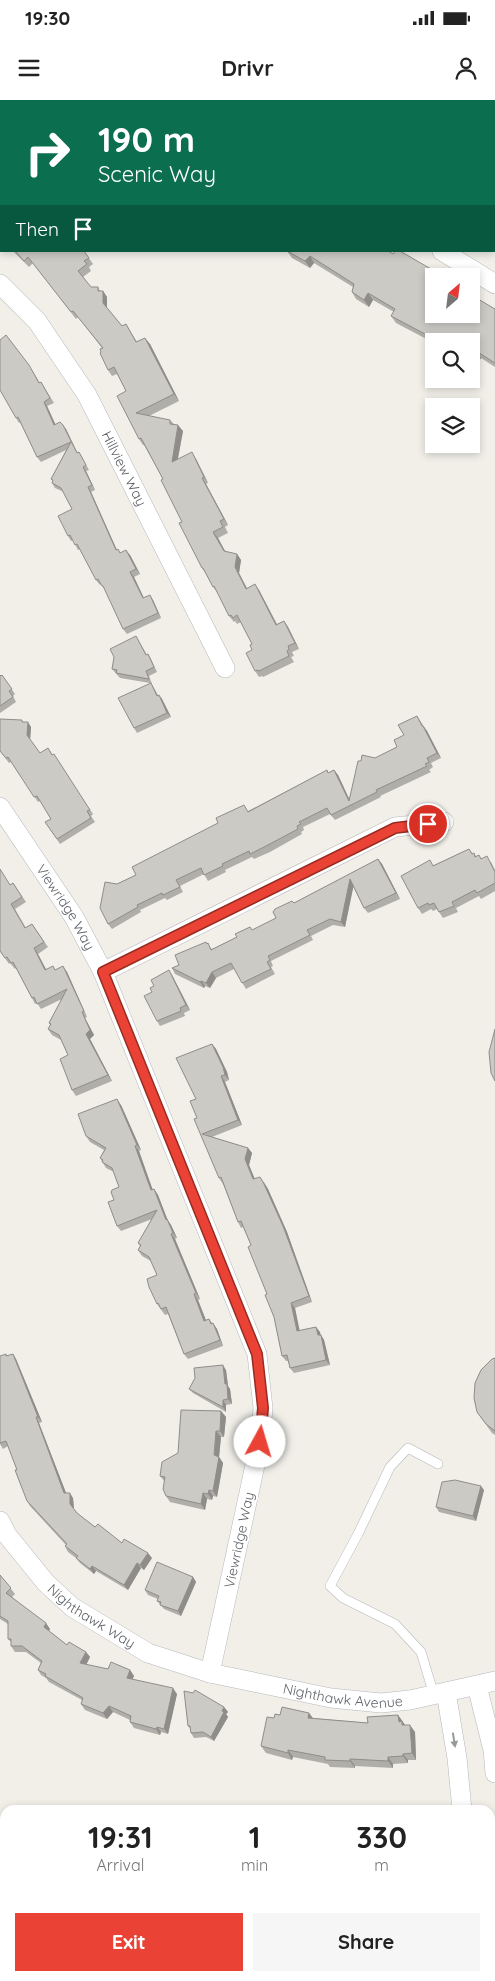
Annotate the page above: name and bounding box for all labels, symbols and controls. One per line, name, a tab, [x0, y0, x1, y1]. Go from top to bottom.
text: 19:30	[25, 6, 70, 30]
icon: menu	[15, 54, 43, 82]
text: Drivr	[221, 54, 274, 82]
icon: person	[452, 54, 480, 82]
text: 190 m	[98, 117, 195, 161]
icon: right	[15, 120, 80, 185]
text: Scenic Way	[98, 160, 216, 188]
icon: arrive	[69, 215, 97, 243]
text: Then	[15, 217, 59, 241]
north arrow	[425, 268, 480, 322]
map controls	[425, 268, 480, 453]
button: search	[425, 333, 480, 388]
button: layers	[425, 398, 480, 453]
street label: Hillview Way	[98, 428, 151, 509]
pin	[407, 803, 449, 845]
icon: arrive	[414, 810, 442, 838]
street label: Viewridge Way	[32, 861, 99, 953]
position arrow	[233, 1415, 285, 1467]
street label: Viewridge Way	[220, 1490, 258, 1590]
street label: Nighthawk Way	[44, 1580, 139, 1652]
street label: Nighthawk Avenue	[281, 1679, 404, 1712]
one-way arrow	[450, 1732, 458, 1748]
text: 19:31	[88, 1818, 153, 1856]
text: 1	[249, 1818, 260, 1856]
text: 330	[356, 1818, 407, 1856]
text: Arrival	[96, 1855, 144, 1875]
text: min	[241, 1855, 268, 1875]
text: m	[374, 1855, 389, 1875]
button: Exit	[15, 1913, 243, 1971]
button: Share	[253, 1913, 480, 1971]

